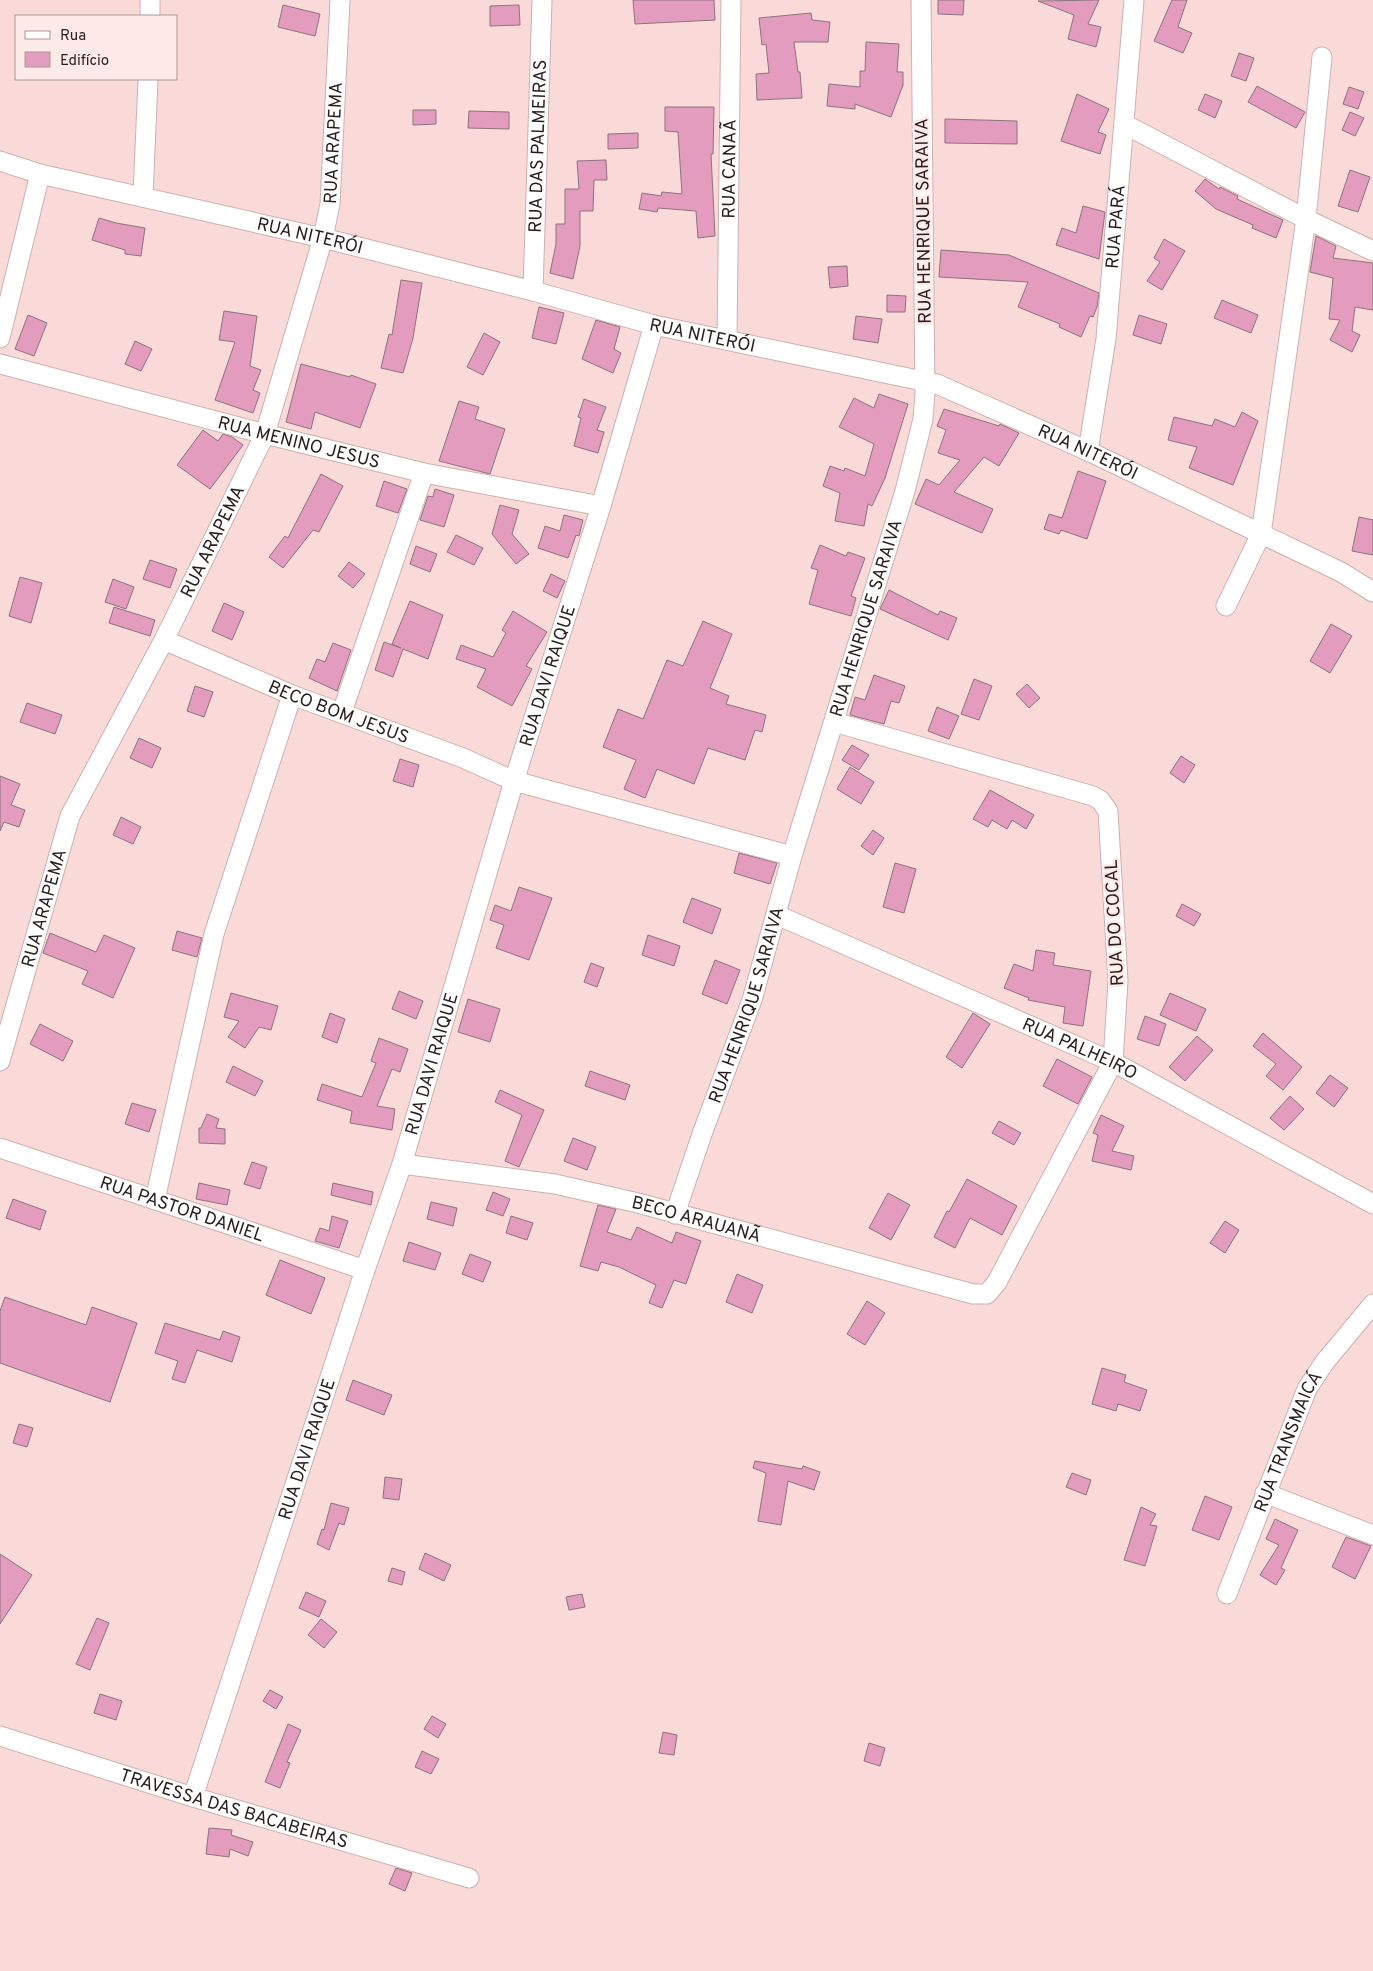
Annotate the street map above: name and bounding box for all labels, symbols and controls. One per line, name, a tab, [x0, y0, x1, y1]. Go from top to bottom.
legend	[15, 15, 178, 80]
text: Rua	[60, 27, 86, 46]
text: Edifício	[60, 52, 109, 71]
street label: RUA DAS PALMEIRAS	[525, 59, 553, 233]
street label: RUA ARAPEMA	[320, 81, 349, 205]
street label: RUA HENRIQUE SARAIVA	[911, 118, 938, 324]
street label: RUA CANAÃ	[717, 119, 743, 219]
street label: RUA PARÁ	[1102, 184, 1132, 270]
street label: RUA NITERÓI	[255, 213, 365, 261]
street label: RUA NITERÓI	[647, 314, 757, 359]
street label: RUA MENINO JESUS	[215, 412, 382, 475]
street label: RUA NITERÓI	[1034, 420, 1141, 486]
street label: RUA ARAPEMA	[176, 482, 251, 602]
street label: RUA HENRIQUE SARAIVA	[826, 517, 909, 720]
street label: RUA DAVI RAIQUE	[516, 603, 582, 750]
street label: BECO BOM JESUS	[264, 676, 412, 750]
street label: RUA ARAPEMA	[17, 847, 73, 970]
street label: RUA DO COCAL	[1101, 859, 1130, 987]
street label: RUA HENRIQUE SARAIVA	[704, 904, 790, 1107]
street label: RUA DAVI RAIQUE	[401, 990, 464, 1138]
street label: RUA PALHEIRO	[1018, 1014, 1141, 1086]
street label: RUA PASTOR DANIEL	[97, 1172, 267, 1248]
street label: BECO ARAUANÃ	[629, 1192, 764, 1249]
street label: RUA TRANSMAICÁ	[1250, 1366, 1328, 1516]
street label: RUA DAVI RAIQUE	[274, 1376, 342, 1523]
street label: TRAVESSA DAS BACABEIRAS	[117, 1765, 351, 1855]

